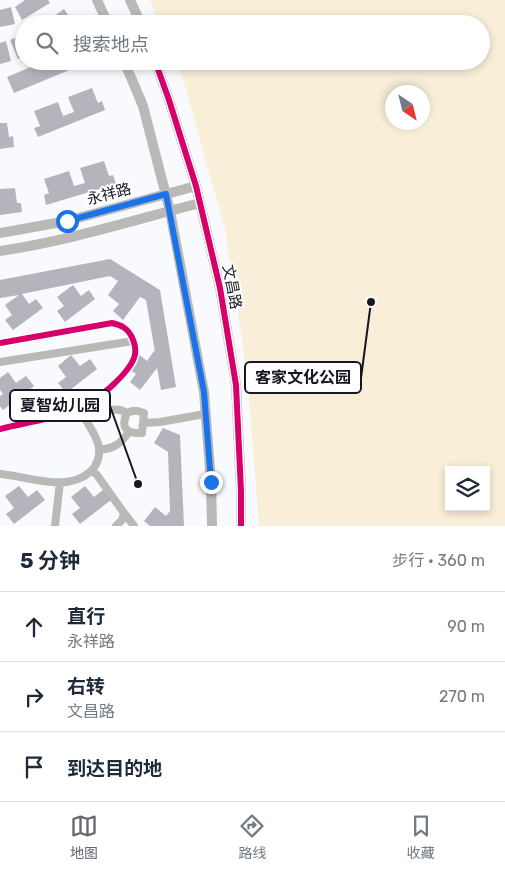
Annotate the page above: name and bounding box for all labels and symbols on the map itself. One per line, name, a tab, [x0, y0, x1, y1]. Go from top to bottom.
north arrow	[385, 85, 430, 130]
street label: 永祥路	[85, 179, 133, 209]
route start	[56, 210, 79, 233]
street label: 文昌路	[219, 263, 245, 311]
callout: 客家文化公园	[245, 362, 361, 393]
text: 客家文化公园	[255, 368, 351, 387]
callout: 夏智幼儿园	[10, 390, 110, 421]
text: 夏智幼儿园	[20, 396, 100, 415]
route end	[200, 471, 223, 494]

